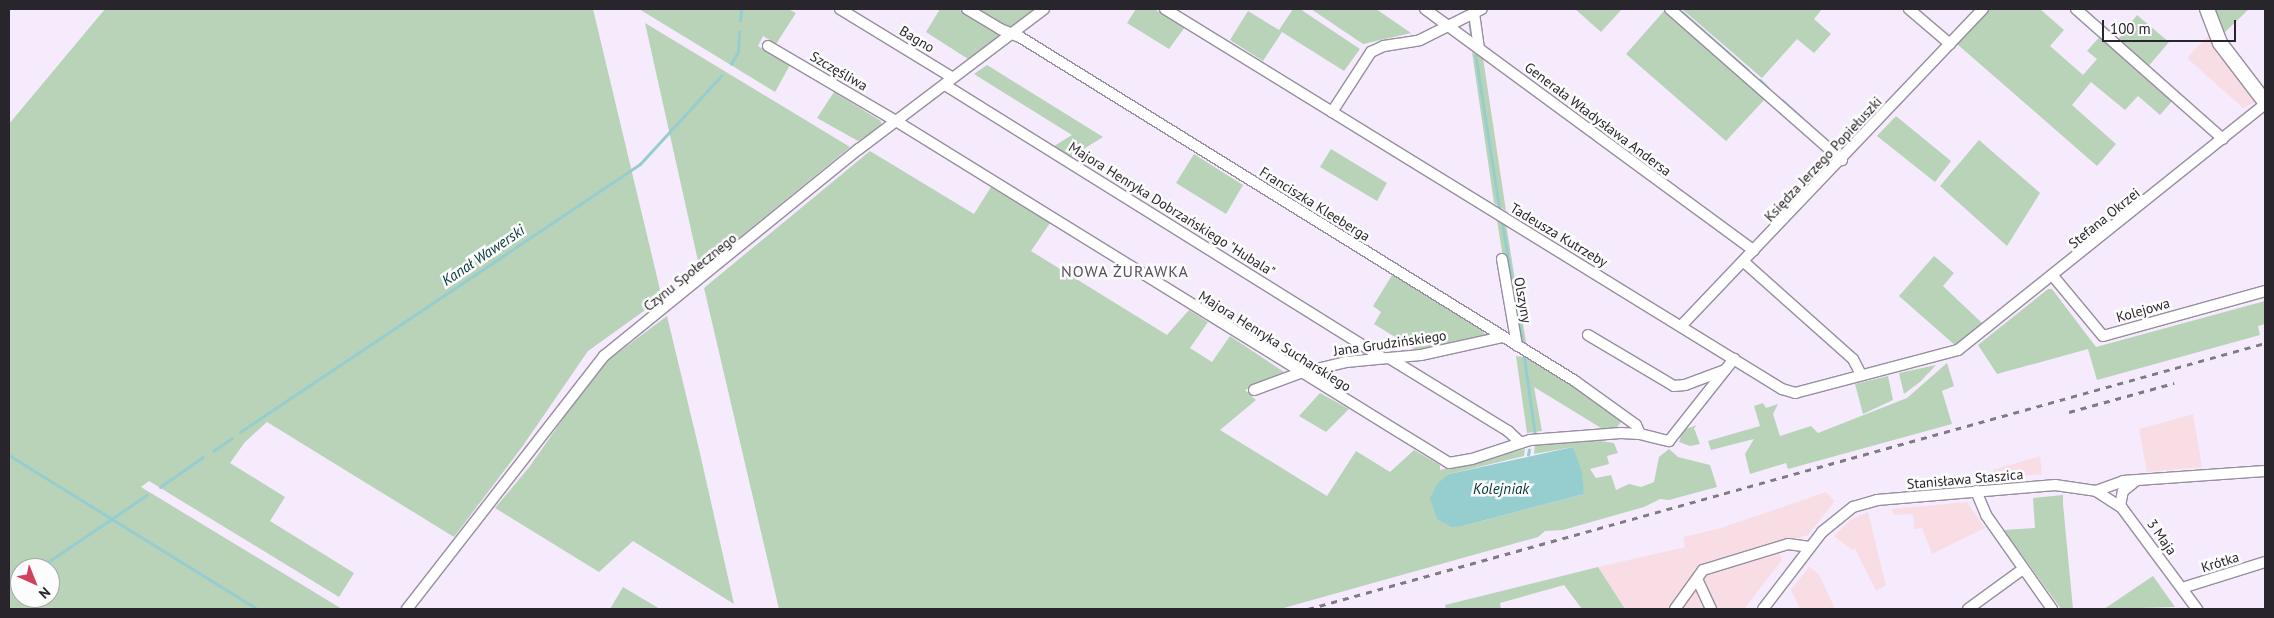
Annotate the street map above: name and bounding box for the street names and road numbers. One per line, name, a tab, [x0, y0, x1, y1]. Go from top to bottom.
street label: Bagno	[896, 22, 938, 56]
street label: Szczęśliwa	[807, 48, 871, 94]
street label: Generała Władysława Andersa	[1521, 58, 1675, 180]
street label: Księdza Jerzego Popiełuszki	[1761, 93, 1885, 225]
street label: Majora Henryka Dobrzańskiego "Hubala"	[1065, 138, 1279, 280]
street label: Franciszka Kleeberga	[1257, 163, 1373, 245]
street label: Stefana Okrzei	[2065, 184, 2143, 252]
street label: Tadeusza Kutrzeby	[1507, 199, 1611, 271]
street label: Czynu Społecznego	[640, 229, 740, 315]
street label: Olszyny	[1511, 276, 1535, 324]
street label: Majora Henryka Sucharskiego	[1196, 287, 1354, 395]
street label: Kolejowa	[2114, 294, 2172, 326]
street label: Jana Grudzińskiego	[1333, 327, 1447, 359]
street label: Stanisława Staszica	[1906, 466, 2024, 492]
street label: 3 Maja	[2144, 516, 2180, 558]
street label: Krótka	[2199, 548, 2241, 576]

